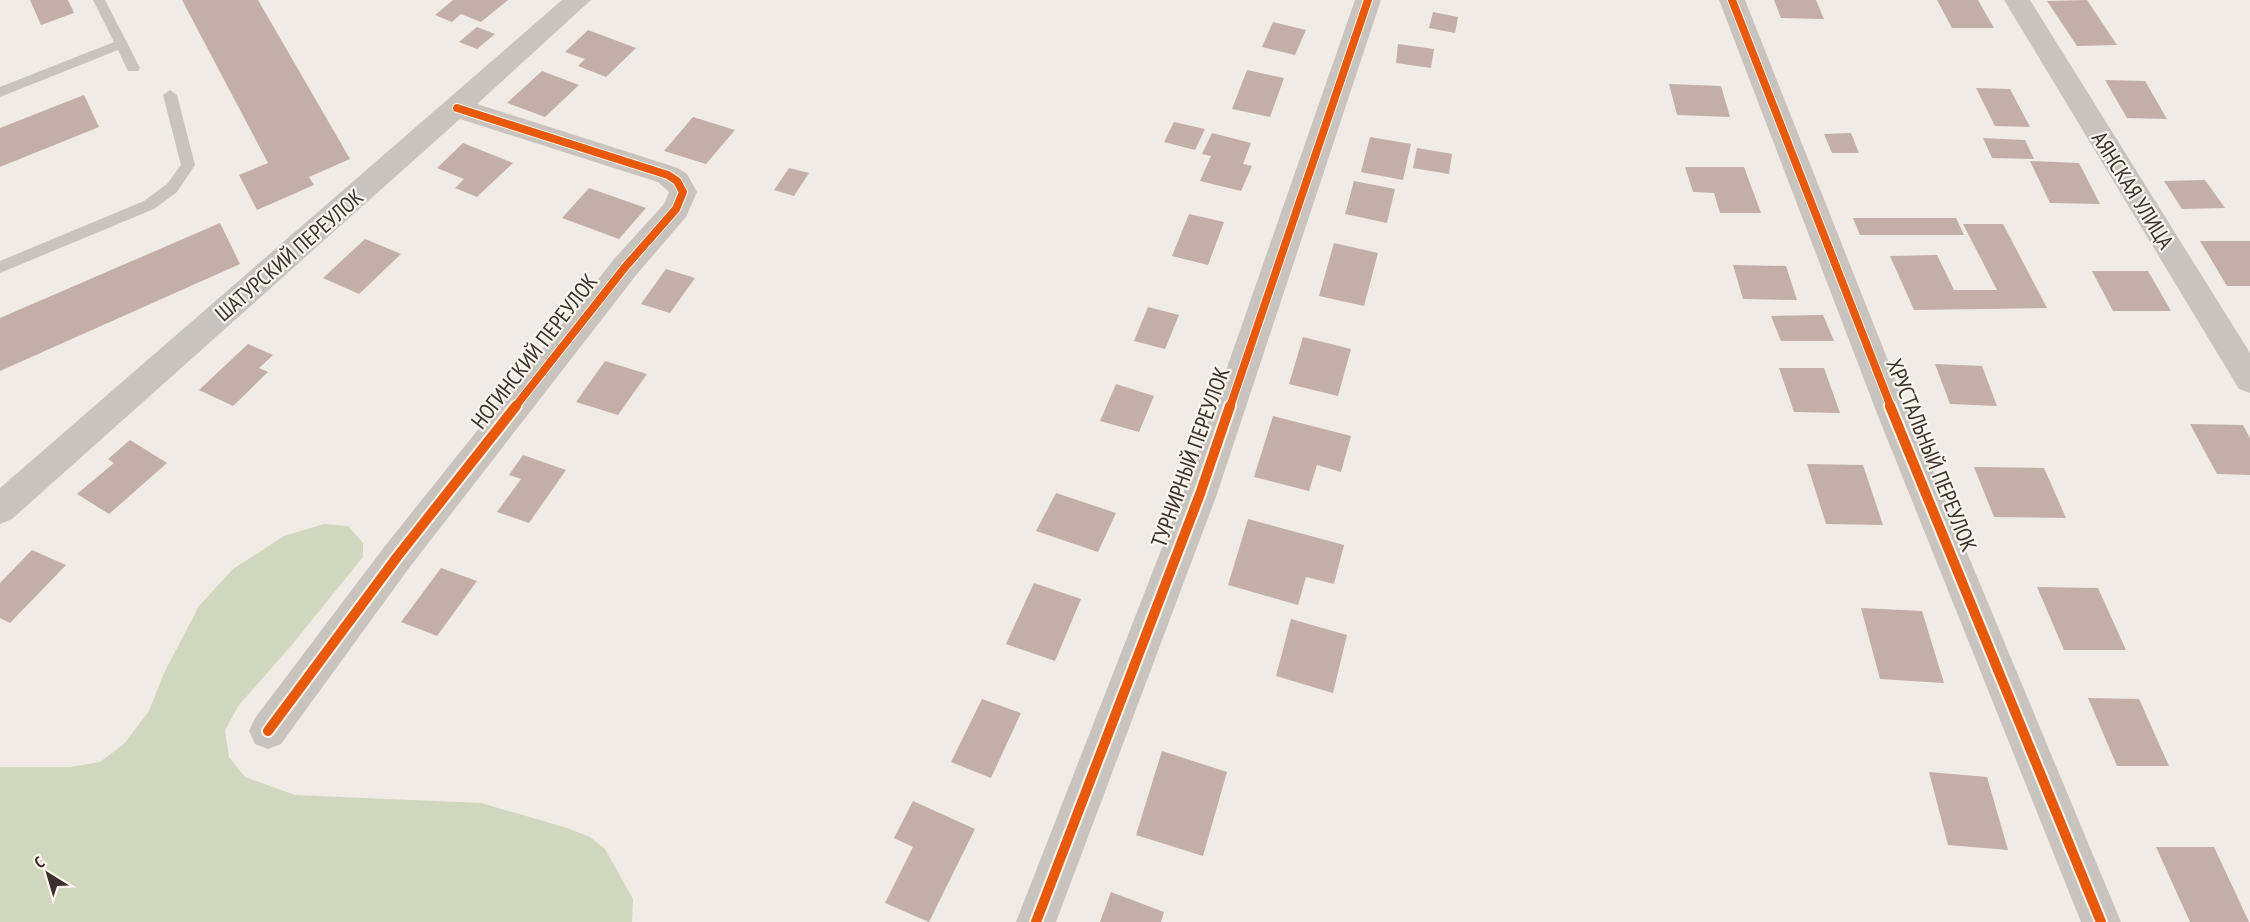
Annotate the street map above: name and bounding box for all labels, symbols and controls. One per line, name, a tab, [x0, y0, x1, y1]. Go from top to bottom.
street label: АЯНСКАЯ УЛИЦА	[2086, 126, 2180, 254]
street label: ШАТУРСКИЙ ПЕРЕУЛОК	[209, 183, 369, 327]
street label: НОГИНСКИЙ ПЕРЕУЛОК	[465, 268, 603, 434]
street label: ХРУСТАЛЬНЫЙ ПЕРЕУЛОК	[1881, 355, 1984, 556]
street label: ТУРНИРНЫЙ ПЕРЕУЛОК	[1144, 363, 1236, 551]
north arrow	[18, 844, 78, 904]
text: С	[30, 851, 48, 872]

